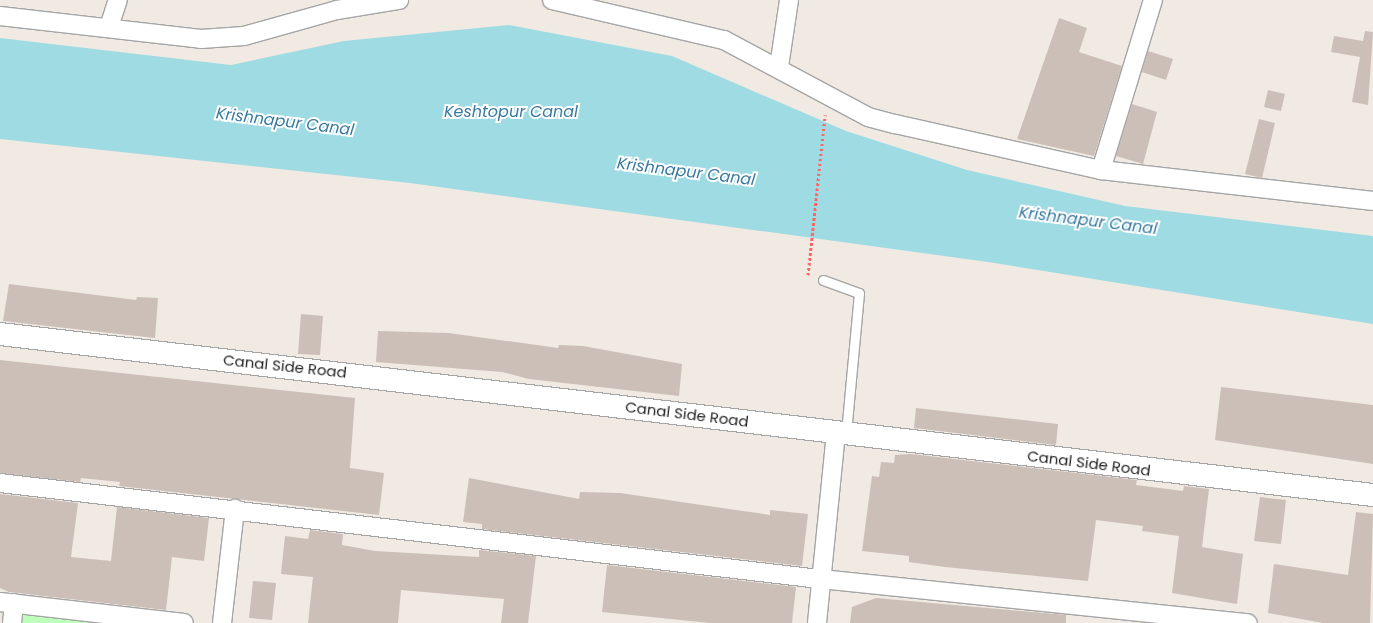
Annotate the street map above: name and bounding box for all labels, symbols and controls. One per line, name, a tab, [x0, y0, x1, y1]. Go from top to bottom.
water label: Keshtopur Canal	[444, 102, 578, 122]
water label: Krishnapur Canal	[215, 104, 355, 140]
water label: Krishnapur Canal	[616, 154, 756, 190]
water label: Krishnapur Canal	[1018, 203, 1158, 239]
street label: Canal Side Road	[222, 351, 348, 381]
street label: Canal Side Road	[624, 398, 750, 430]
street label: Canal Side Road	[1026, 447, 1152, 479]

